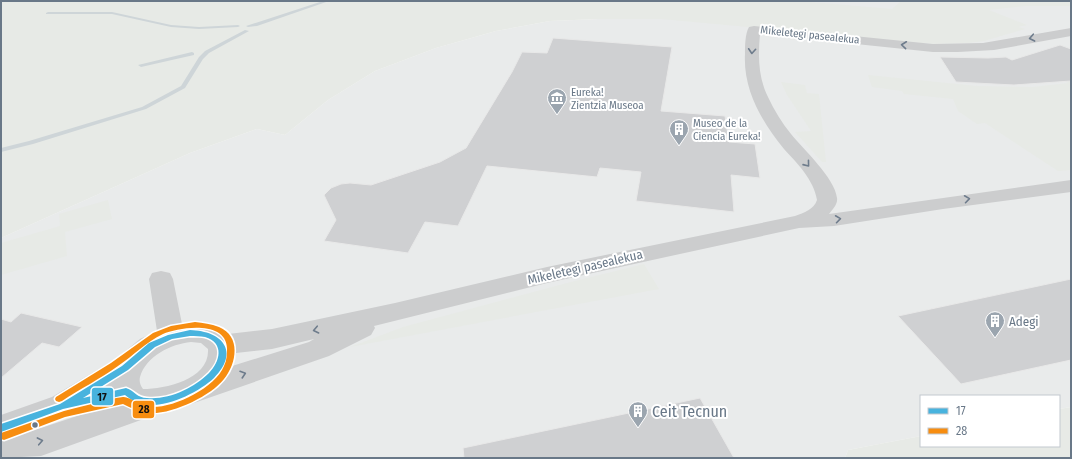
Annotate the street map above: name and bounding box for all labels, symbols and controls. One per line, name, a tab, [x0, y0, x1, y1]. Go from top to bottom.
street label: Mikeletegi pasealekua	[760, 23, 860, 47]
one-way arrow	[1029, 33, 1036, 41]
one-way arrow	[901, 41, 907, 50]
one-way arrow	[747, 48, 756, 54]
place label: Eureka! Zientzia Museoa	[571, 86, 644, 112]
museum icon: Eureka! Zientzia Museoa	[546, 87, 568, 115]
place label: Museo de la Ciencia Eureka!	[693, 117, 761, 143]
building icon: Museo de la Ciencia Eureka!	[668, 118, 690, 146]
one-way arrow	[802, 160, 809, 167]
one-way arrow	[964, 195, 970, 204]
one-way arrow	[835, 215, 841, 224]
street label: Mikeletegi pasealekua	[526, 246, 644, 288]
building icon: Adegi	[984, 310, 1006, 338]
place label: Adegi	[1009, 314, 1039, 329]
one-way arrow	[313, 325, 319, 333]
one-way arrow	[240, 370, 247, 379]
line badge: 17	[91, 387, 114, 406]
text: 17	[97, 391, 107, 404]
legend	[920, 395, 1060, 447]
line badge: 28	[132, 400, 155, 419]
building icon: Ceit Tecnun	[627, 400, 649, 428]
place label: Ceit Tecnun	[652, 402, 727, 421]
text: 28	[138, 403, 150, 416]
text: 17	[956, 404, 966, 418]
unlabelled marker	[30, 420, 40, 430]
text: 28	[956, 424, 967, 438]
one-way arrow	[37, 437, 43, 446]

